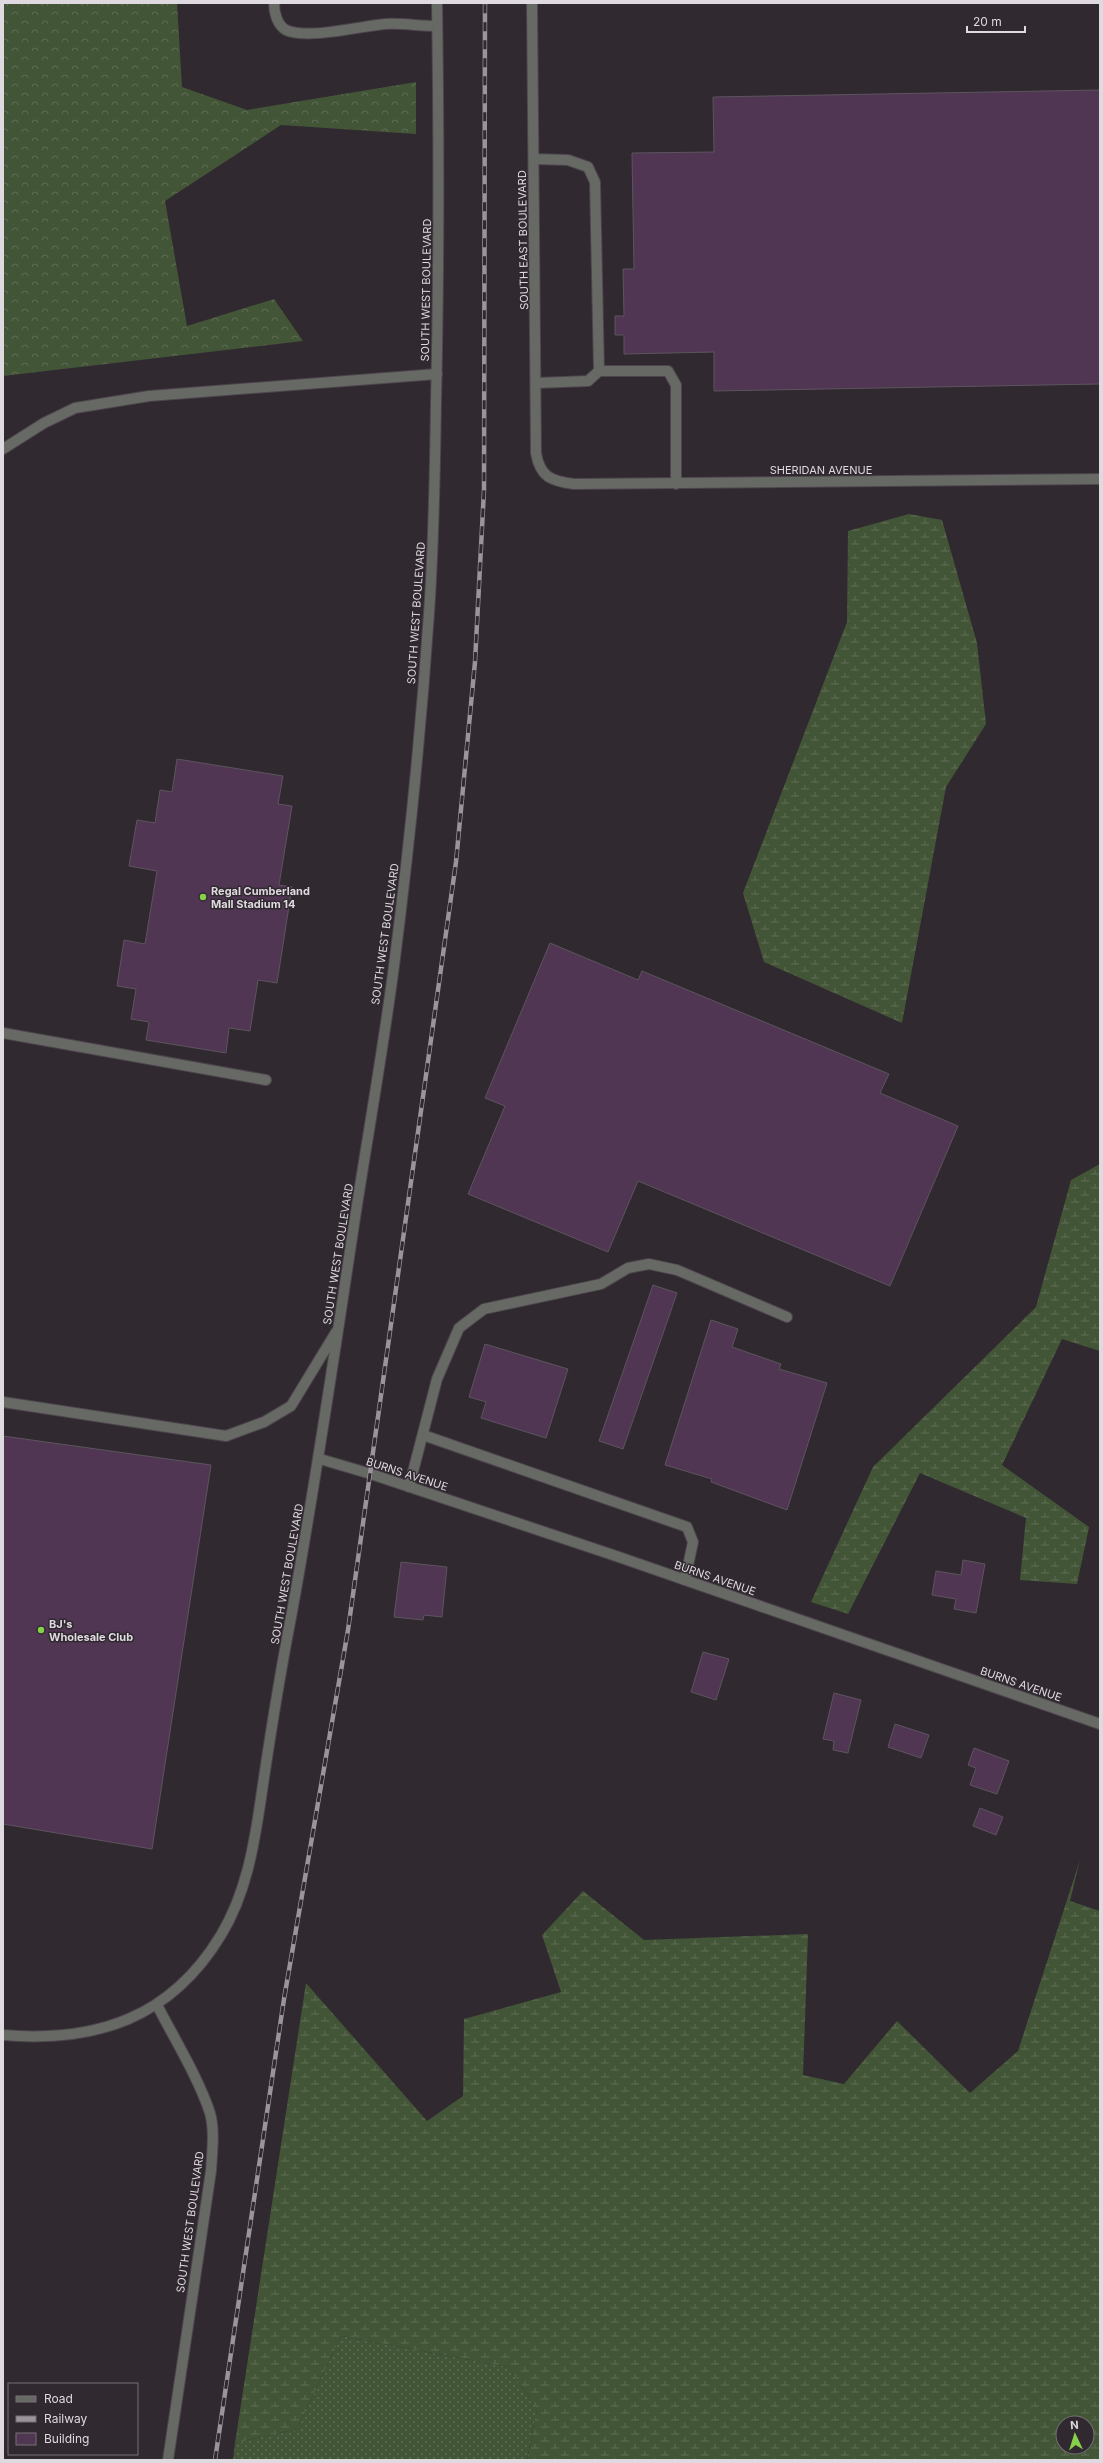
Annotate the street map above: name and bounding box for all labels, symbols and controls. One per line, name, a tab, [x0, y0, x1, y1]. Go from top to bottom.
scale bar	[967, 8, 1025, 34]
text: 20 m	[973, 14, 1002, 29]
street label: SOUTH EAST BOULEVARD	[515, 170, 531, 310]
street label: SOUTH WEST BOULEVARD	[418, 218, 434, 362]
street label: SHERIDAN AVENUE	[770, 463, 872, 477]
street label: SOUTH WEST BOULEVARD	[404, 541, 428, 685]
street label: SOUTH WEST BOULEVARD	[368, 862, 402, 1006]
place label: Regal Cumberland Mall Stadium 14	[211, 884, 310, 911]
marker: Regal Cumberland Mall Stadium 14	[198, 892, 208, 902]
street label: SOUTH WEST BOULEVARD	[320, 1182, 356, 1326]
street label: BURNS AVENUE	[364, 1454, 450, 1494]
street label: SOUTH WEST BOULEVARD	[268, 1502, 306, 1646]
street label: BURNS AVENUE	[673, 1558, 757, 1598]
place label: BJ's Wholesale Club	[49, 1617, 133, 1644]
marker: BJ's Wholesale Club	[36, 1625, 46, 1635]
street label: BURNS AVENUE	[979, 1664, 1063, 1704]
street label: SOUTH WEST BOULEVARD	[173, 2150, 207, 2294]
legend	[8, 2383, 138, 2455]
text: Road	[44, 2391, 73, 2406]
text: Railway	[44, 2411, 88, 2426]
north arrow	[1055, 2415, 1095, 2455]
text: N	[1070, 2418, 1079, 2432]
text: Building	[44, 2431, 89, 2446]

